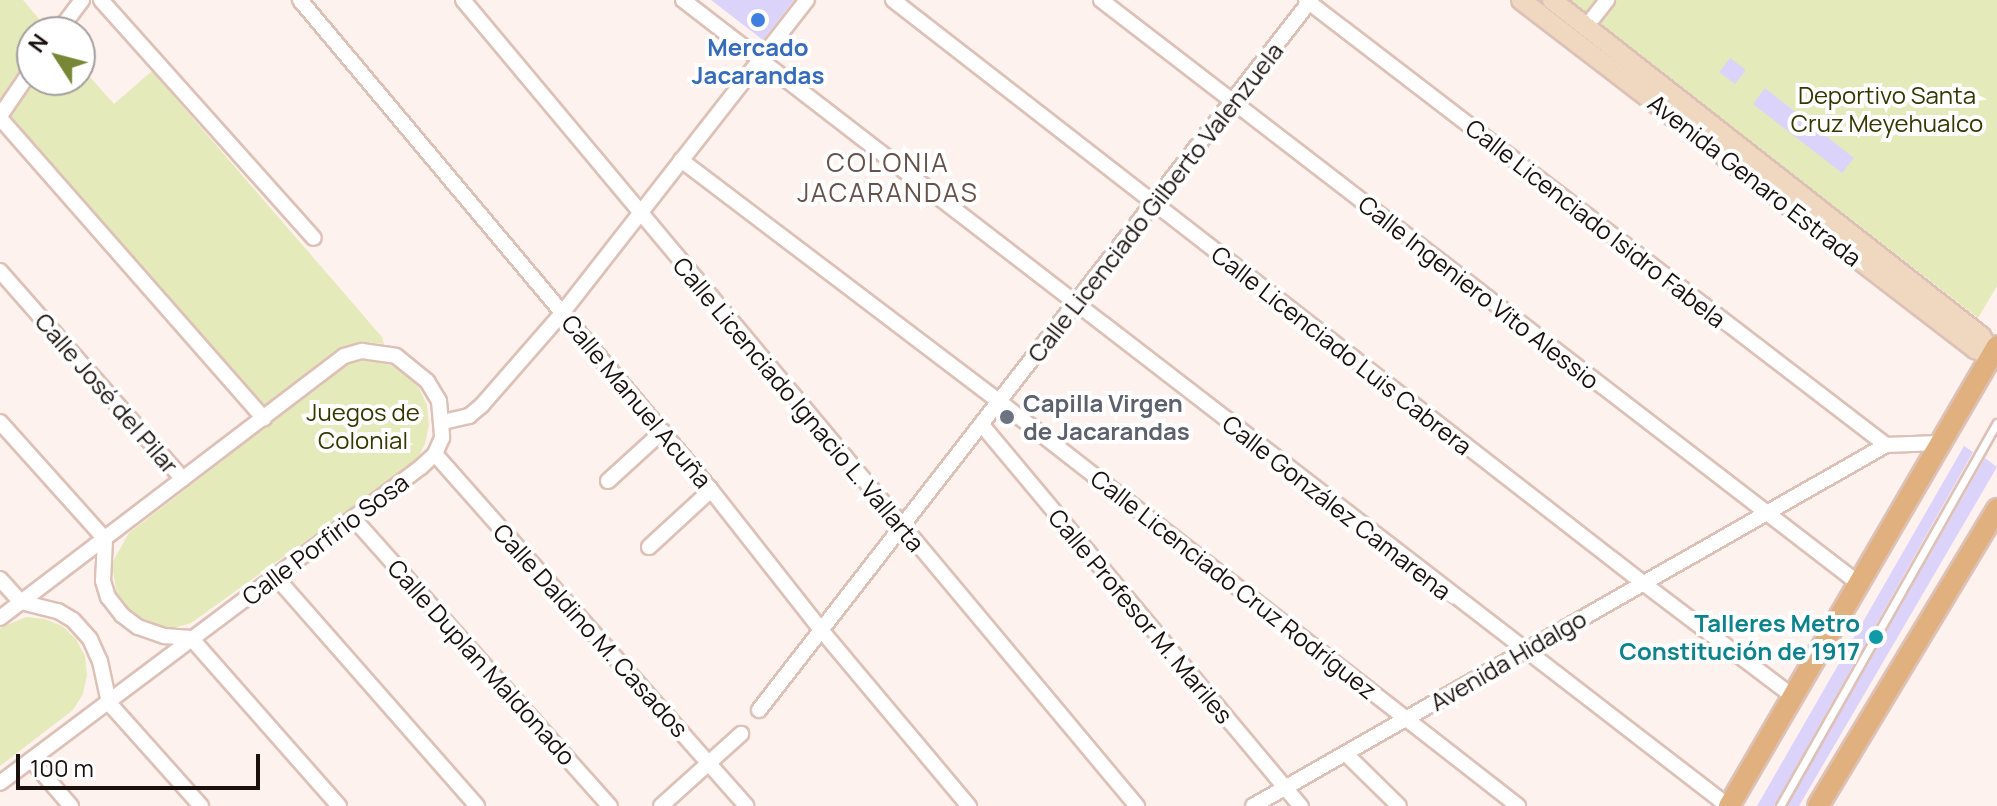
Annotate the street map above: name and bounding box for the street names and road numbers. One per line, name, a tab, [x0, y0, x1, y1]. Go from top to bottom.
street label: Calle Licenciado Gilberto Valenzuela	[1021, 36, 1289, 368]
street label: Avenida Genaro Estrada	[1643, 88, 1867, 272]
street label: Calle Licenciado Isidro Fabela	[1460, 113, 1732, 333]
street label: Calle Ingeniero Vito Alessio	[1353, 189, 1605, 395]
street label: Calle Licenciado Luis Cabrera	[1206, 239, 1478, 461]
street label: Calle Licenciado Ignacio L. Vallarta	[667, 251, 931, 557]
street label: Calle José del Pilar	[29, 307, 185, 479]
street label: Calle Manuel Acuña	[556, 309, 718, 493]
street label: Calle González Camarena	[1217, 409, 1457, 605]
street label: Calle Licenciado Cruz Rodríguez	[1085, 463, 1383, 705]
street label: Calle Porfirio Sosa	[236, 467, 414, 611]
street label: Calle Profesor M. Mariles	[1043, 503, 1239, 729]
street label: Calle Daldino M. Casados	[488, 517, 694, 743]
street label: Calle Duplan Maldonado	[382, 553, 582, 771]
street label: Avenida Hidalgo	[1425, 604, 1591, 716]

